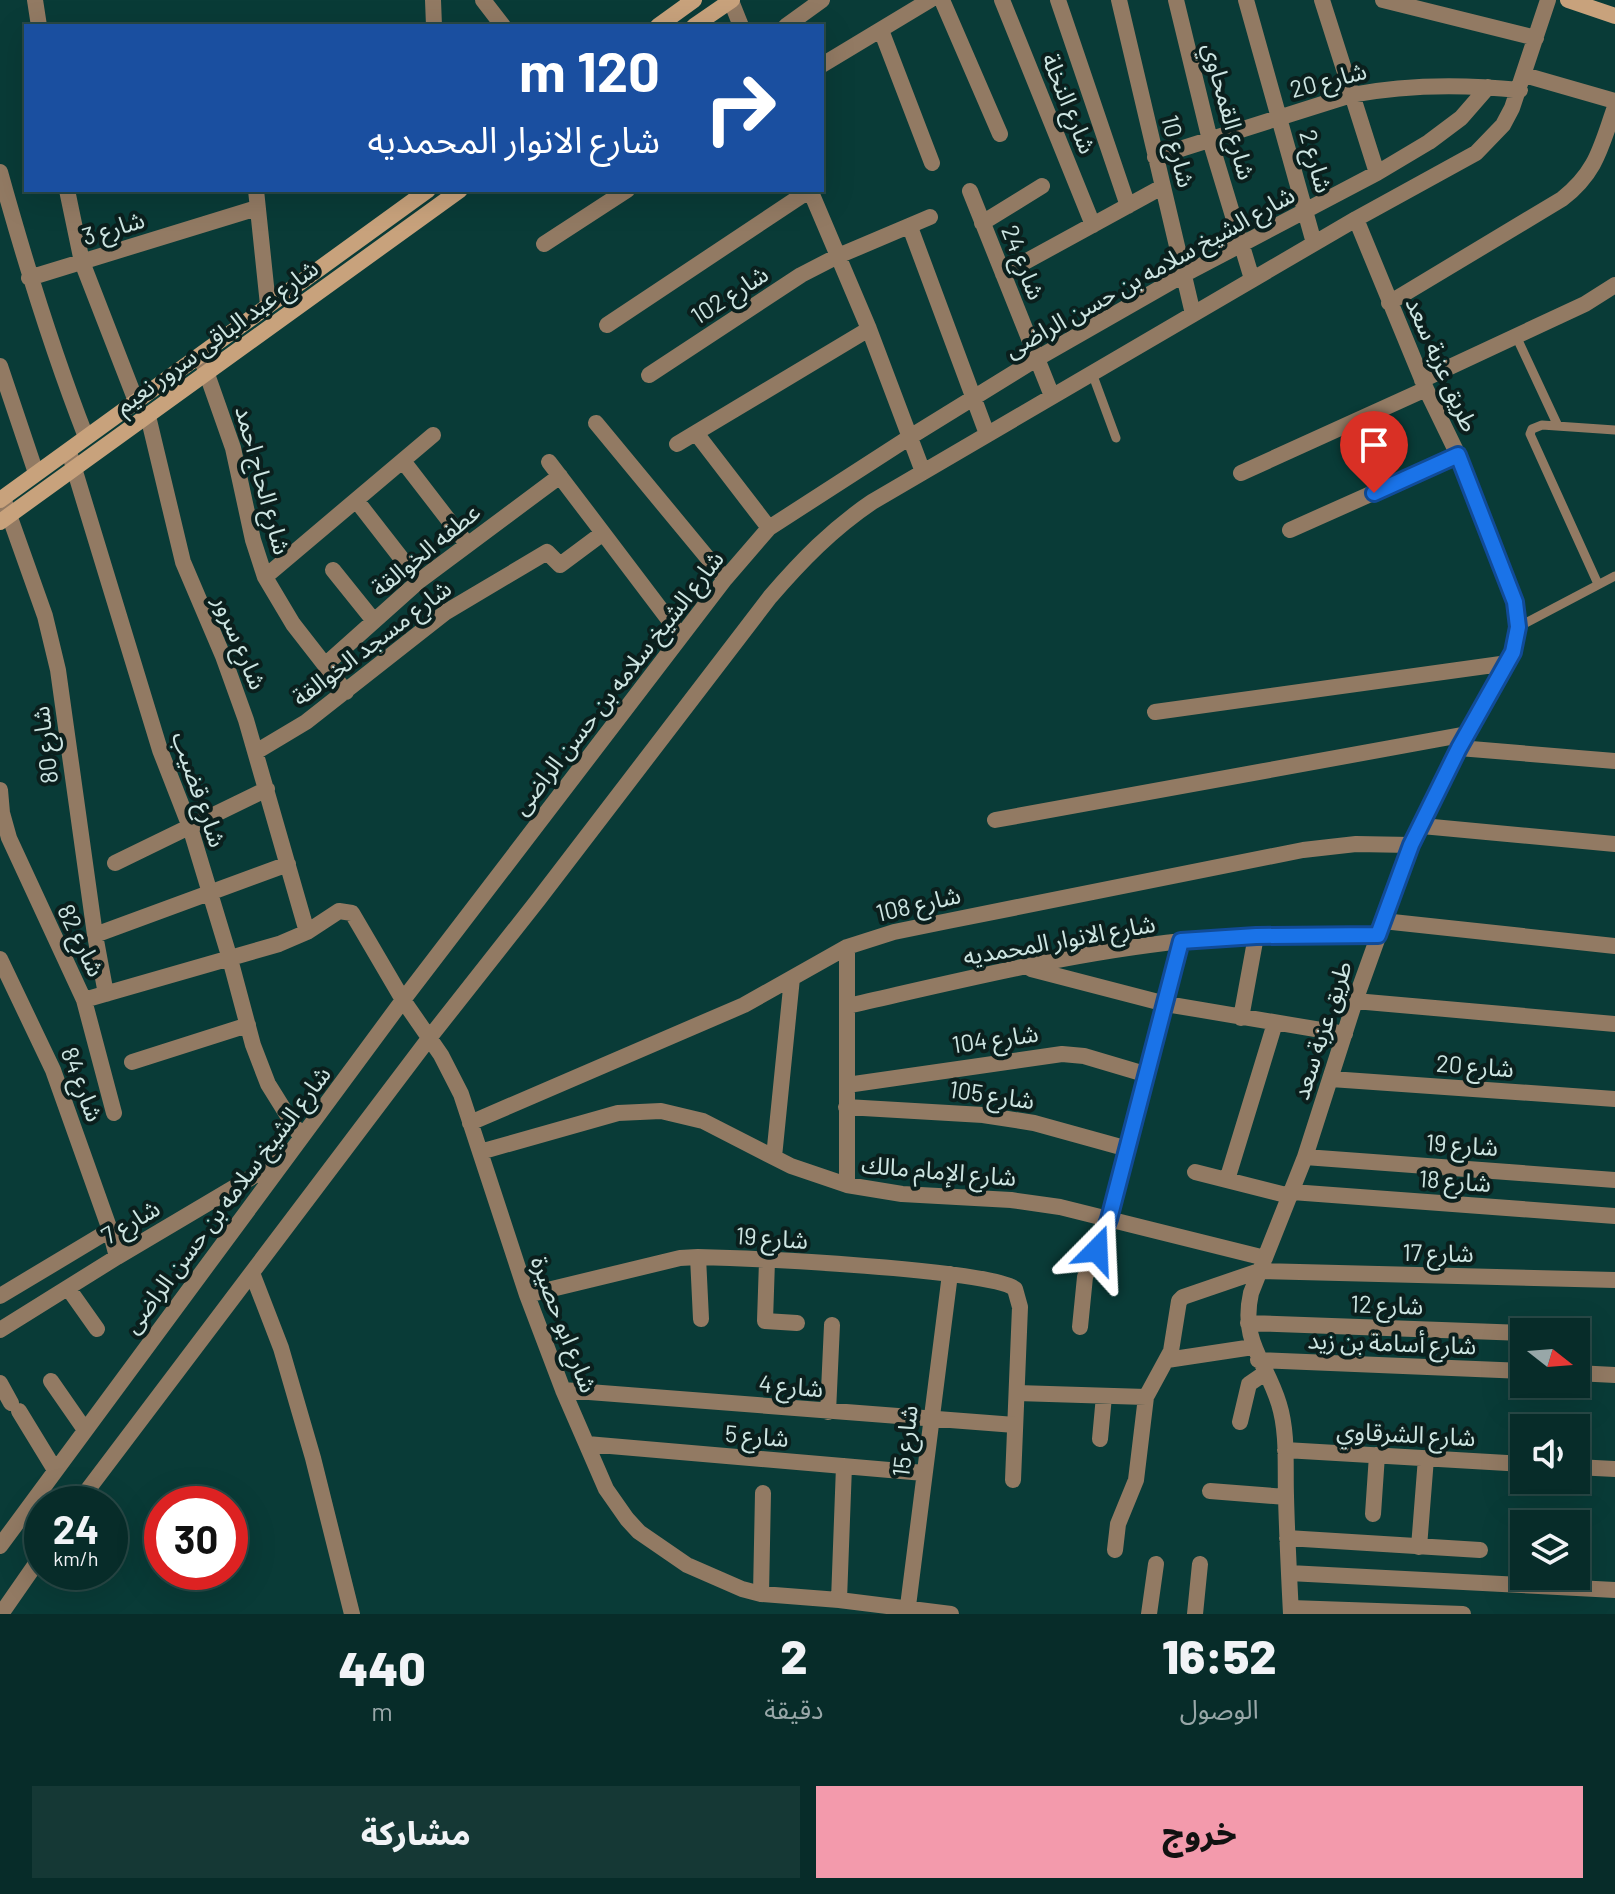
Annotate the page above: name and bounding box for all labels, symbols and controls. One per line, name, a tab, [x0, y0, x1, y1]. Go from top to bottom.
text: 120 m	[519, 36, 660, 103]
street label: شارع القمحاوي	[1192, 39, 1262, 184]
street label: شارع النخلة	[1033, 48, 1103, 159]
street label: شارع 20	[1287, 55, 1370, 107]
icon: right	[688, 56, 792, 160]
street label: شارع 10	[1152, 112, 1202, 191]
text: شارع الانوار المحمديه	[368, 117, 660, 160]
street label: شارع 2	[1290, 126, 1340, 197]
street label: شارع الشيخ سلامه بن حسن الراضى	[999, 179, 1301, 366]
street label: شارع 3	[78, 204, 149, 254]
street label: شارع 24	[992, 221, 1052, 305]
street label: شارع عبد الباقى سرور نعيم	[109, 253, 326, 423]
street label: شارع 102	[685, 258, 775, 333]
street label: طريق عزبة سعد	[1399, 292, 1486, 437]
street label: شارع الحاج احمد	[226, 403, 298, 558]
pin	[1340, 411, 1408, 493]
icon: arrive	[1352, 423, 1396, 467]
street label: عطفه الخوالقة	[365, 496, 486, 602]
street label: شارع الشيخ سلامه بن حسن الراضى	[505, 544, 732, 822]
street label: شارع مسجد الخوالقة	[286, 573, 459, 714]
street label: شارع سرور	[204, 590, 274, 695]
street label: شارع 80	[25, 704, 67, 785]
street label: شارع قضيب	[163, 727, 233, 852]
street label: شارع 108	[873, 879, 964, 931]
street label: شارع 82	[49, 899, 112, 983]
street label: شارع الانوار المحمديه	[960, 908, 1158, 974]
street label: طريق عزبة سعد	[1285, 957, 1359, 1104]
street label: شارع 104	[950, 1018, 1041, 1062]
street label: شارع 84	[52, 1043, 110, 1127]
street label: شارع 20	[1435, 1048, 1515, 1086]
street label: شارع الشيخ سلامه بن حسن الراضى	[116, 1060, 339, 1341]
street label: شارع 105	[947, 1074, 1037, 1118]
street label: شارع 19	[1425, 1127, 1499, 1165]
street label: شارع الإمام مالك	[860, 1149, 1018, 1196]
street label: شارع 18	[1418, 1163, 1492, 1201]
street label: شارع 7	[96, 1192, 167, 1253]
position arrow	[1055, 1208, 1139, 1292]
street label: شارع 19	[735, 1220, 809, 1258]
street label: شارع 17	[1402, 1237, 1474, 1271]
street label: شارع ابو حصيرة	[522, 1252, 604, 1398]
street label: شارع 12	[1350, 1288, 1424, 1324]
north arrow	[1510, 1318, 1590, 1398]
map controls	[1510, 1318, 1590, 1590]
street label: شارع أسامة بن زيد	[1307, 1325, 1477, 1363]
street label: شارع 4	[757, 1368, 825, 1406]
street label: شارع 15	[885, 1403, 927, 1479]
button: sound	[1510, 1414, 1590, 1494]
street label: شارع الشرقاوي	[1335, 1415, 1476, 1457]
street label: شارع 5	[724, 1418, 790, 1456]
speed limit sign: 30	[144, 1486, 248, 1590]
text: 24	[53, 1504, 99, 1552]
button: layers	[1510, 1510, 1590, 1590]
text: km/h	[53, 1546, 99, 1570]
text: 2	[780, 1626, 807, 1684]
text: 16:52	[1162, 1626, 1277, 1684]
text: 440	[338, 1638, 426, 1696]
text: دقيقة	[764, 1693, 823, 1724]
text: الوصول	[1180, 1693, 1259, 1724]
text: m	[371, 1695, 393, 1726]
button: مشاركة	[32, 1786, 800, 1878]
button: خروج	[816, 1786, 1583, 1878]

